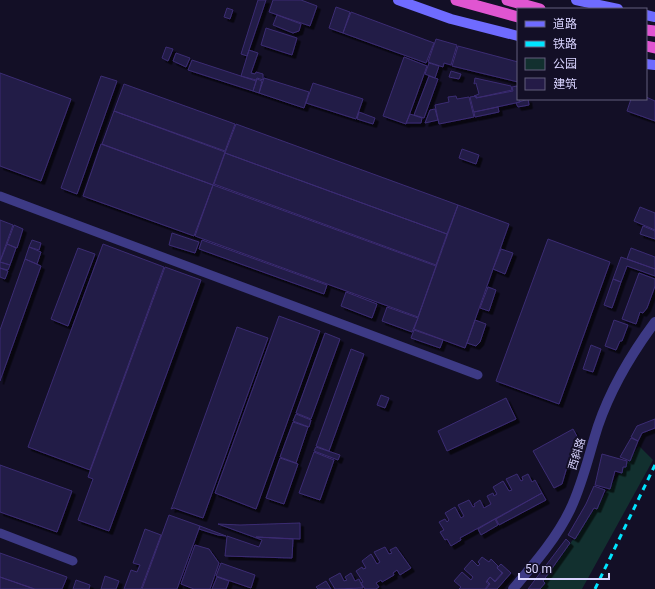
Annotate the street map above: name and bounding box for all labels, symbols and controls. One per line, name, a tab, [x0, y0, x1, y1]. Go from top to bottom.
legend	[517, 8, 647, 100]
text: 道路	[553, 17, 577, 31]
text: 铁路	[553, 37, 577, 51]
text: 公园	[553, 57, 577, 71]
text: 建筑	[553, 77, 577, 91]
street label: 西斜路	[566, 436, 588, 472]
scale bar	[519, 555, 609, 581]
text: 50 m	[525, 562, 552, 576]

